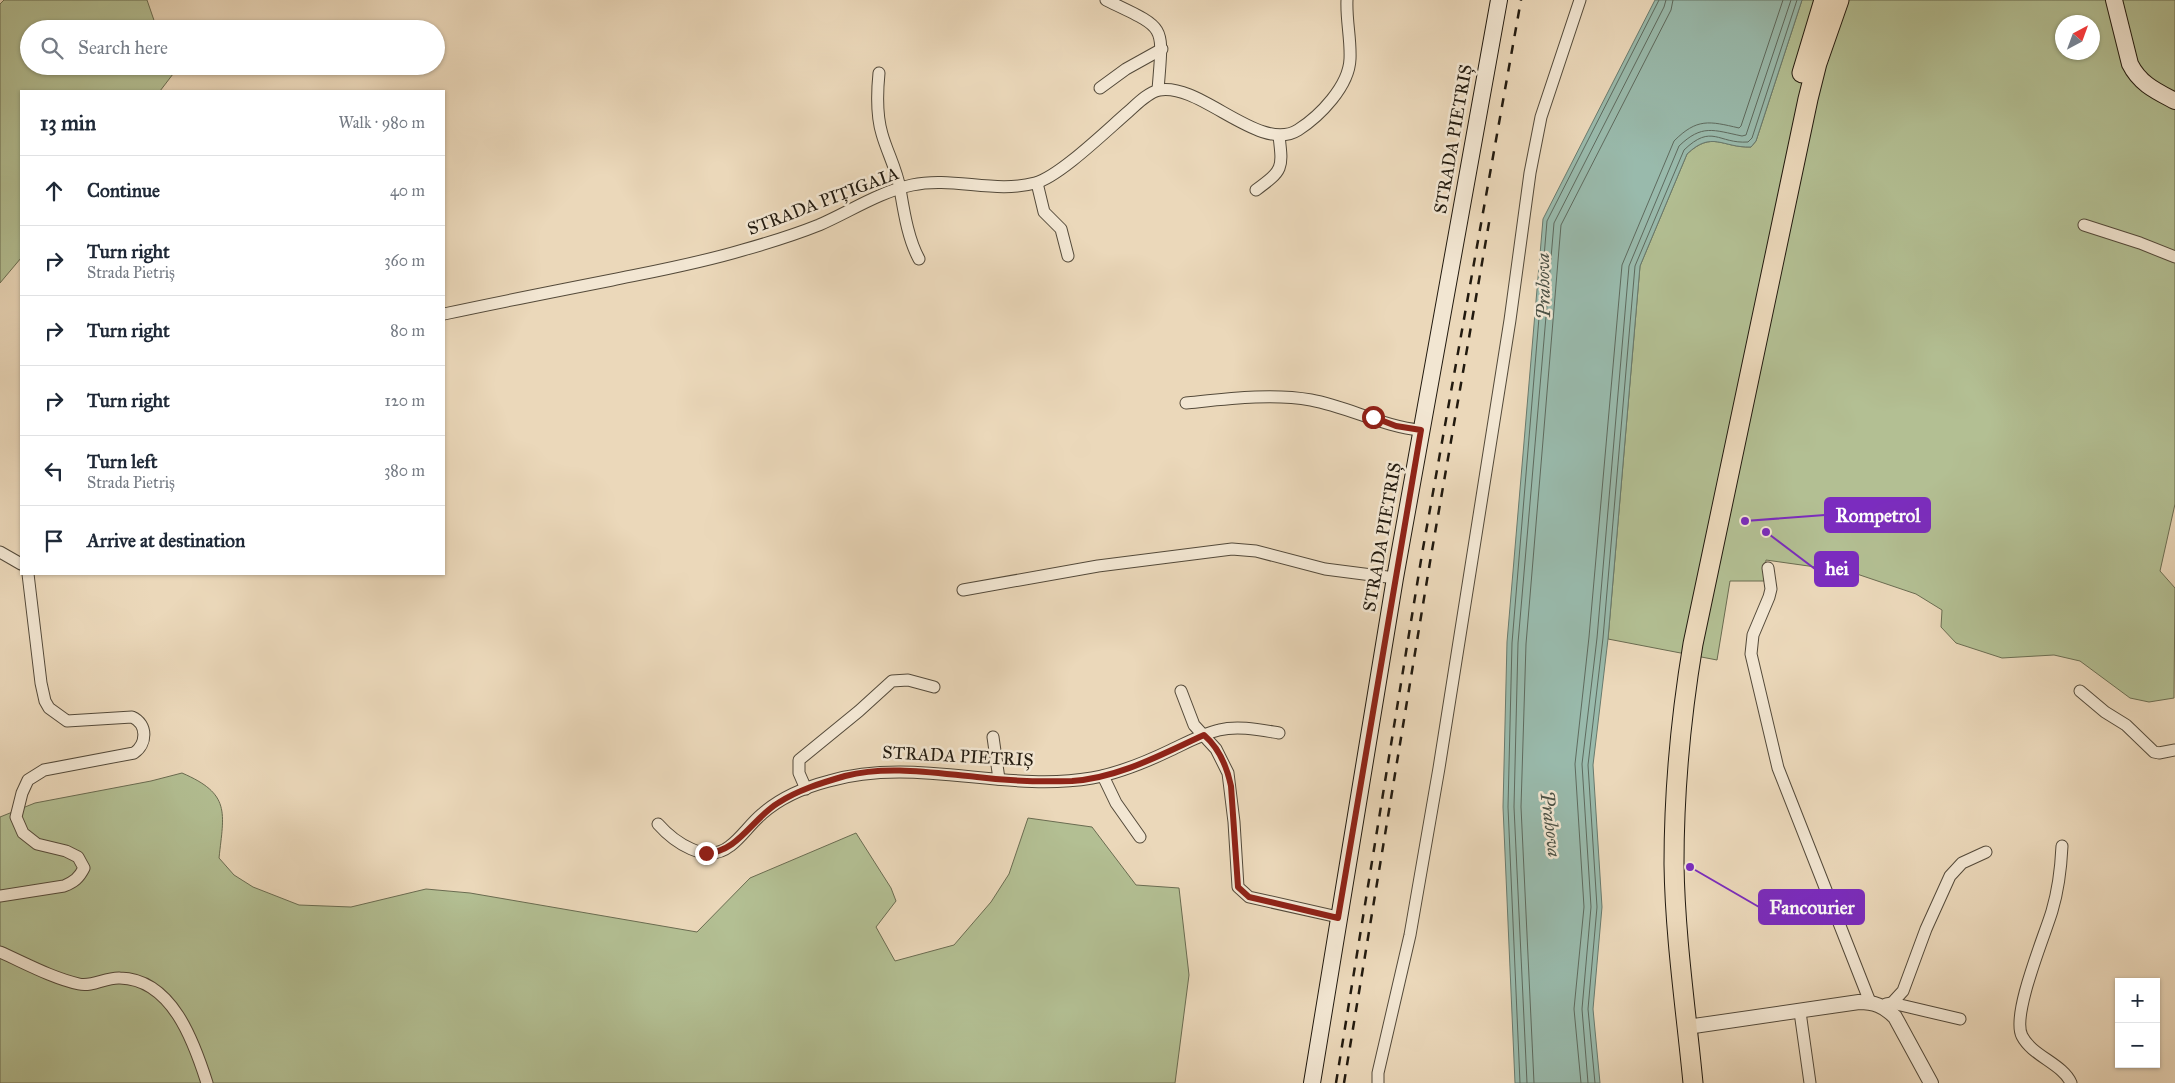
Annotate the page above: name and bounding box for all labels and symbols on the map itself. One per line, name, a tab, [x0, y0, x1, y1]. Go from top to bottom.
north arrow	[2055, 15, 2100, 60]
street label: STRADA PIETRIȘ	[1429, 63, 1477, 215]
street label: STRADA PIȚIGAIA	[744, 162, 902, 240]
water label: Prahova	[1531, 253, 1555, 319]
route start	[1362, 406, 1385, 429]
street label: STRADA PIETRIȘ	[1358, 461, 1406, 613]
callout: Rompetrol	[1825, 498, 1930, 532]
text: Rompetrol	[1836, 504, 1921, 528]
callout: hei	[1815, 552, 1858, 586]
text: hei	[1824, 557, 1850, 580]
street label: STRADA PIETRIȘ	[882, 741, 1034, 771]
water label: Prahova	[1536, 790, 1566, 858]
route end	[695, 842, 718, 865]
callout: Fancourier	[1759, 890, 1864, 924]
text: Fancourier	[1769, 896, 1856, 919]

